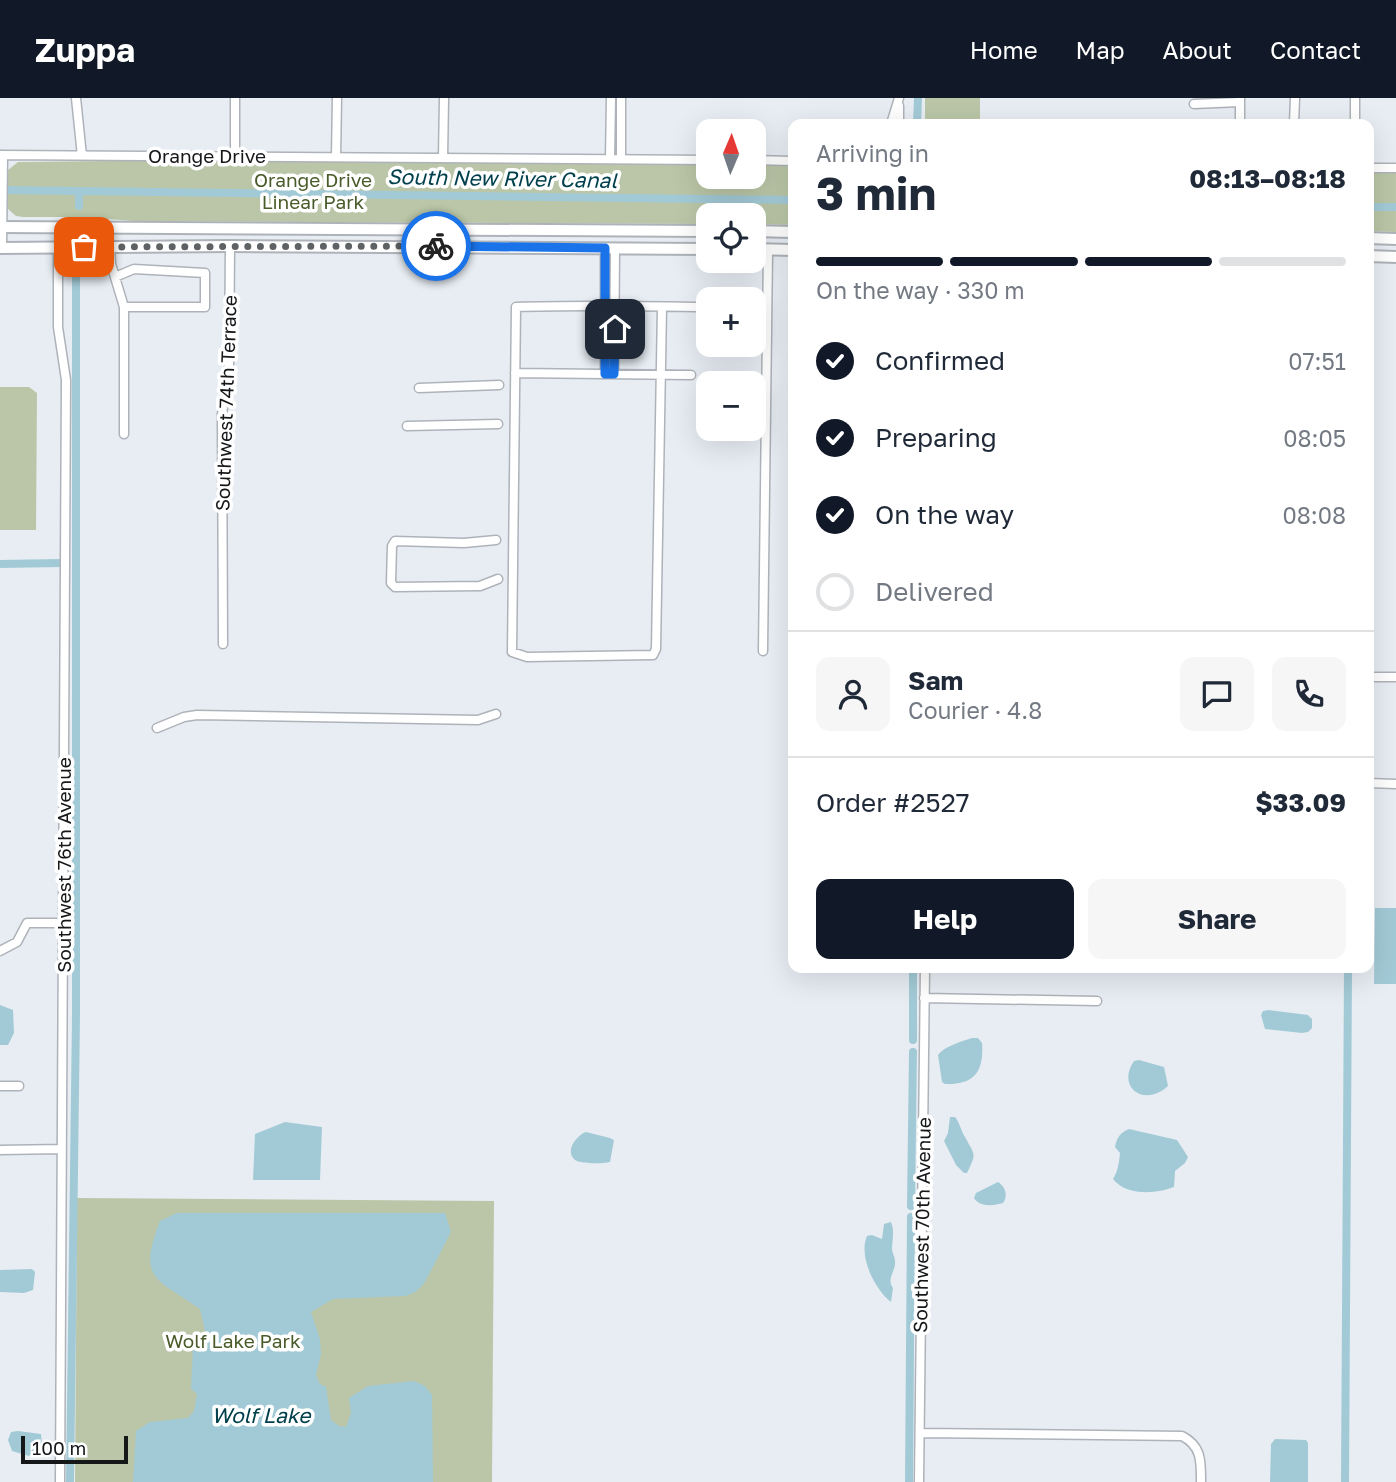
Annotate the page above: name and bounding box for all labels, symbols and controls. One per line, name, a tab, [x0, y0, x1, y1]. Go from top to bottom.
text: Zuppa	[35, 30, 135, 69]
text: Home	[970, 35, 1038, 64]
text: Map	[1076, 35, 1125, 64]
text: About	[1163, 35, 1232, 64]
text: Contact	[1270, 35, 1361, 64]
north arrow	[696, 119, 766, 189]
map controls	[696, 119, 766, 441]
text: Arriving in	[816, 139, 929, 167]
street label: Orange Drive	[148, 144, 266, 167]
water label: South New River Canal	[387, 163, 619, 193]
text: 08:13–08:18	[1189, 163, 1346, 194]
text: 3 min	[816, 165, 936, 220]
park label: Orange Drive Linear Park	[254, 168, 372, 213]
button: locate	[696, 203, 766, 273]
courier	[401, 211, 471, 281]
pin	[54, 217, 114, 277]
icon: bike	[417, 227, 455, 265]
icon: bag	[65, 228, 103, 266]
text: On the way · 330 m	[816, 276, 1025, 304]
button: +	[696, 287, 766, 357]
street label: Southwest 74th Terrace	[210, 294, 241, 511]
pin	[585, 299, 645, 359]
icon: home	[596, 310, 634, 348]
icon: check	[816, 342, 854, 380]
text: Confirmed	[875, 345, 1005, 376]
text: 07:51	[1288, 347, 1346, 375]
button: −	[696, 371, 766, 441]
icon: check	[816, 419, 854, 457]
text: Preparing	[875, 422, 997, 453]
text: 08:05	[1283, 424, 1346, 452]
icon: check	[816, 496, 854, 534]
text: On the way	[875, 499, 1014, 530]
text: 08:08	[1283, 501, 1346, 529]
text: Delivered	[875, 576, 994, 607]
button: person	[816, 657, 890, 731]
button: chat	[1180, 657, 1254, 731]
button: phone	[1272, 657, 1346, 731]
text: Sam	[908, 665, 963, 696]
text: Courier · 4.8	[908, 696, 1042, 724]
street label: Southwest 76th Avenue	[52, 757, 75, 973]
text: Order #2527	[816, 787, 970, 818]
text: $33.09	[1255, 787, 1346, 818]
button: Help	[816, 879, 1074, 959]
button: Share	[1088, 879, 1346, 959]
street label: Southwest 70th Avenue	[908, 1117, 935, 1333]
park label: Wolf Lake Park	[165, 1329, 301, 1352]
water label: Wolf Lake	[212, 1402, 312, 1428]
scale bar	[21, 1433, 128, 1465]
text: 100 m	[32, 1436, 86, 1459]

